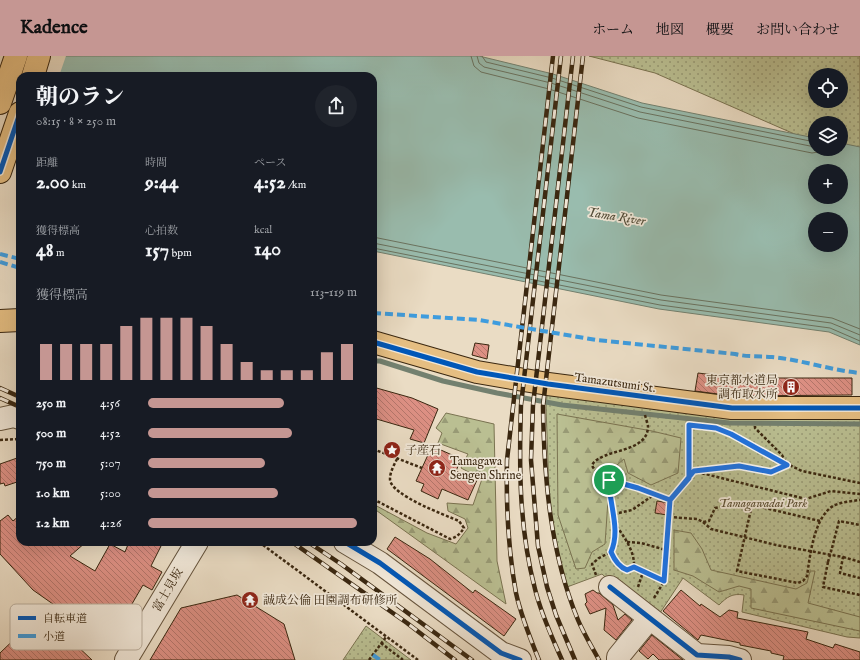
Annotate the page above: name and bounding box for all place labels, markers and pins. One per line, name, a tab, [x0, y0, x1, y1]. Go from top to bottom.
place label: 東京都水道局 調布取水所	[706, 373, 778, 402]
building icon: 東京都水道局 調布取水所	[781, 377, 801, 397]
place icon: 子産石	[382, 440, 402, 460]
place label: 子産石	[405, 443, 441, 458]
place label: Tamagawa Sengen Shrine	[450, 454, 522, 483]
temple icon: Tamagawa Sengen Shrine	[427, 458, 447, 478]
pin	[592, 463, 626, 497]
temple icon: 誠成公倫 田園調布研修所	[240, 590, 260, 610]
place label: 誠成公倫 田園調布研修所	[263, 593, 398, 608]

